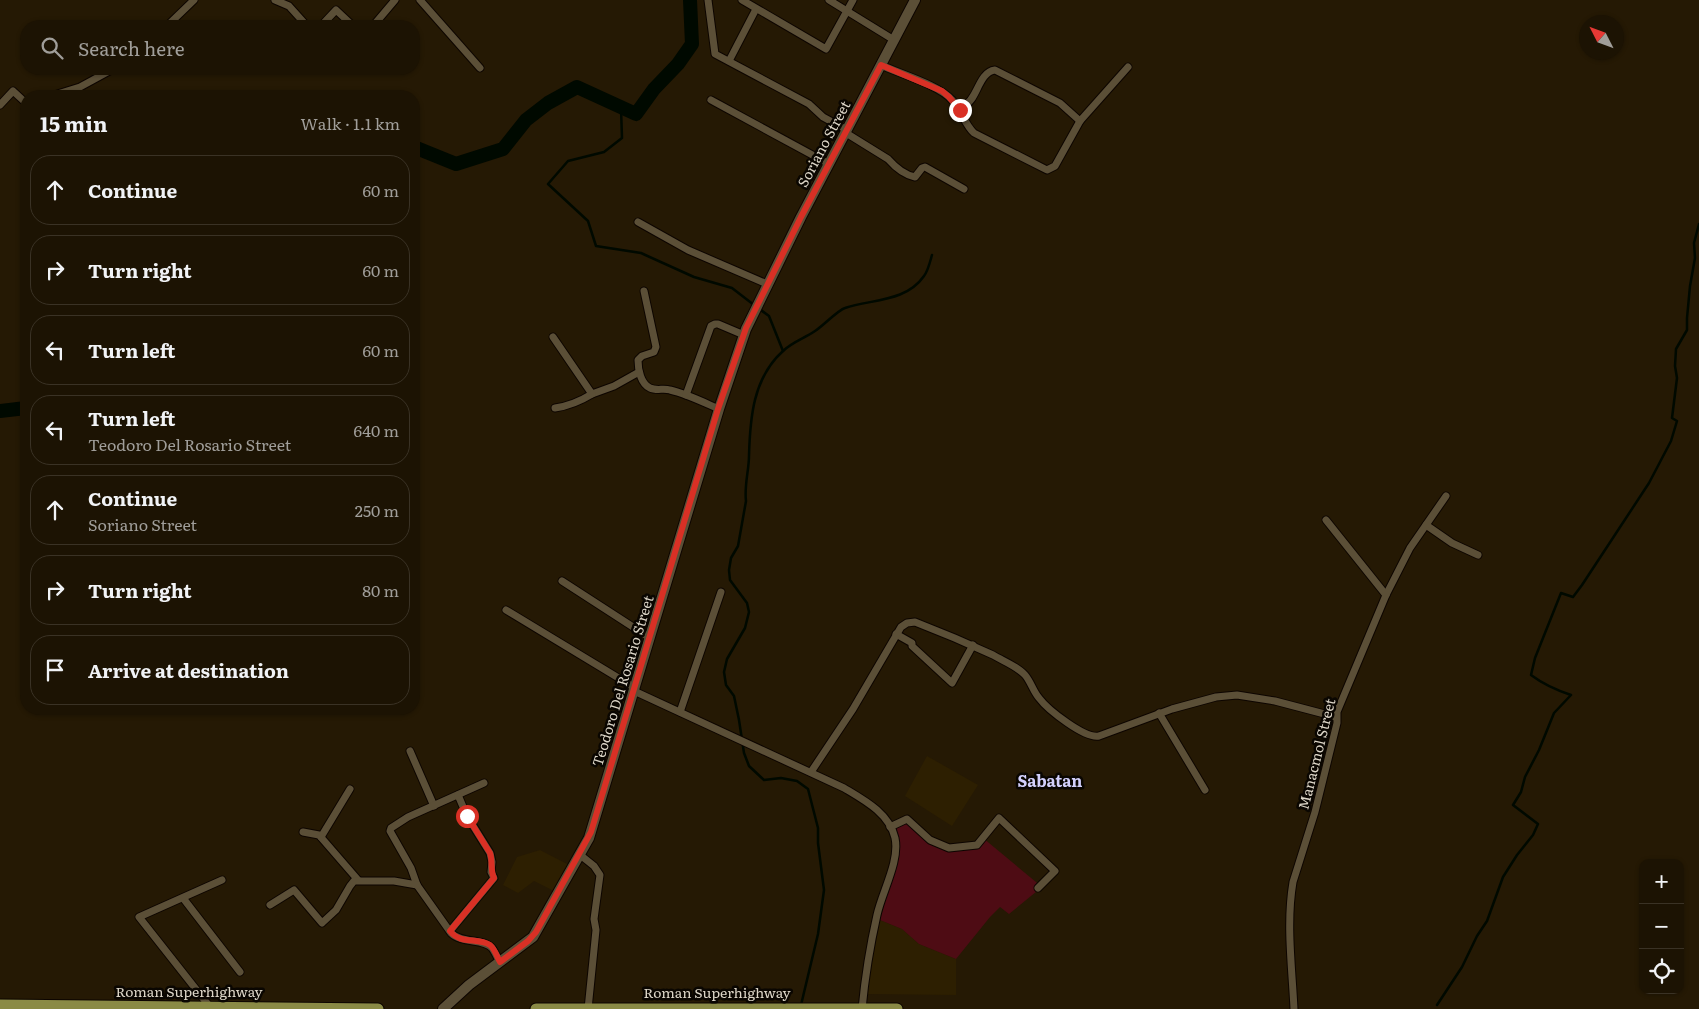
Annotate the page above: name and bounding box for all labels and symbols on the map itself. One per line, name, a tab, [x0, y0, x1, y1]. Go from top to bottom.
north arrow	[1579, 15, 1624, 60]
street label: Soriano Street	[792, 96, 854, 190]
route end	[949, 99, 972, 122]
street label: Teodoro Del Rosario Street	[586, 592, 658, 769]
street label: Manacmol Street	[1293, 696, 1340, 811]
district label: Sabatan	[1018, 768, 1082, 792]
route start	[456, 805, 479, 828]
street label: Roman Superhighway	[115, 981, 264, 1001]
street label: Roman Superhighway	[643, 982, 792, 1002]

